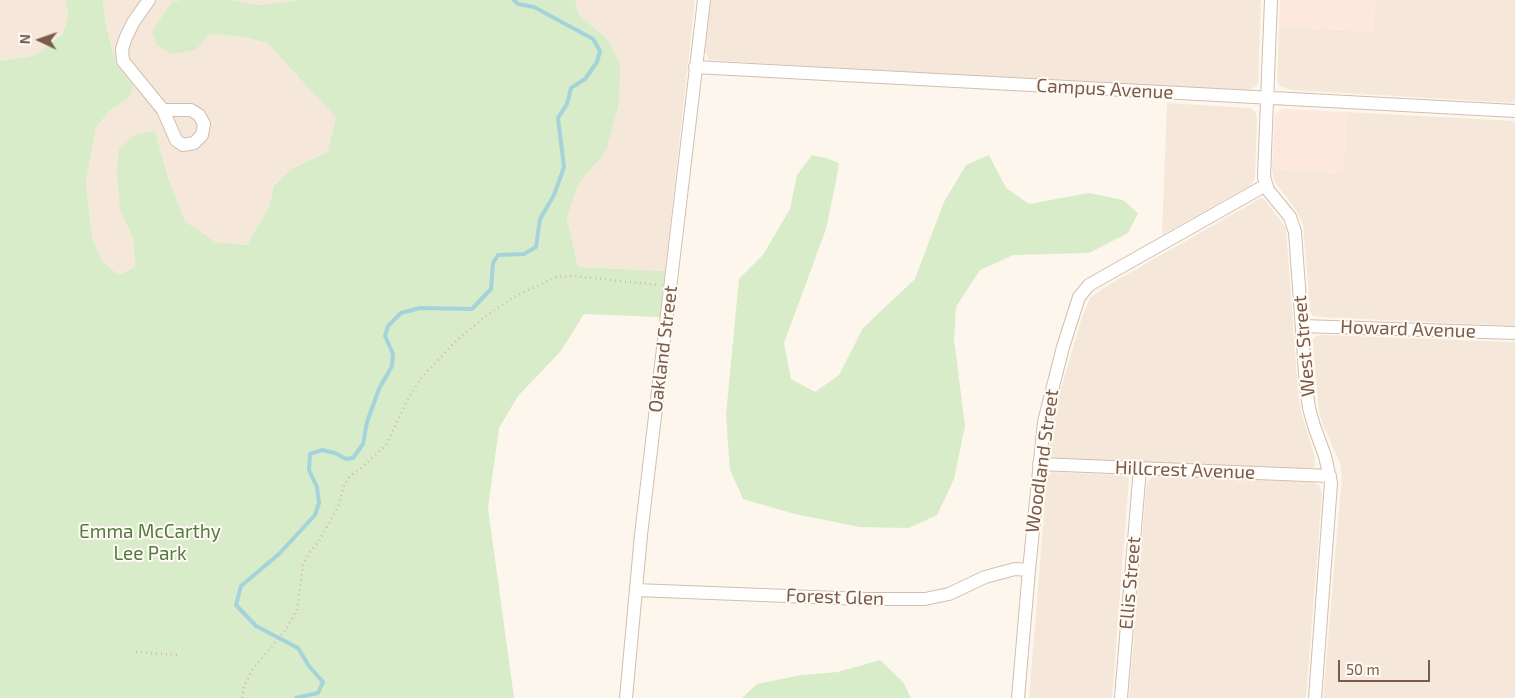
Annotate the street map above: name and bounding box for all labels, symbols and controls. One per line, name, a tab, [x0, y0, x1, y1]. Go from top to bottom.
north arrow	[15, 15, 65, 65]
text: N	[16, 34, 33, 45]
street label: Campus Avenue	[1036, 74, 1174, 104]
street label: Oakland Street	[644, 284, 682, 414]
street label: West Street	[1288, 294, 1320, 398]
street label: Howard Avenue	[1340, 315, 1476, 343]
street label: Woodland Street	[1021, 388, 1063, 534]
street label: Hillcrest Avenue	[1114, 456, 1256, 484]
park label: Emma McCarthy Lee Park	[79, 521, 221, 565]
street label: Ellis Street	[1115, 536, 1145, 630]
street label: Forest Glen	[786, 584, 884, 610]
scale bar	[1340, 650, 1432, 682]
text: 50 m	[1346, 660, 1380, 678]

